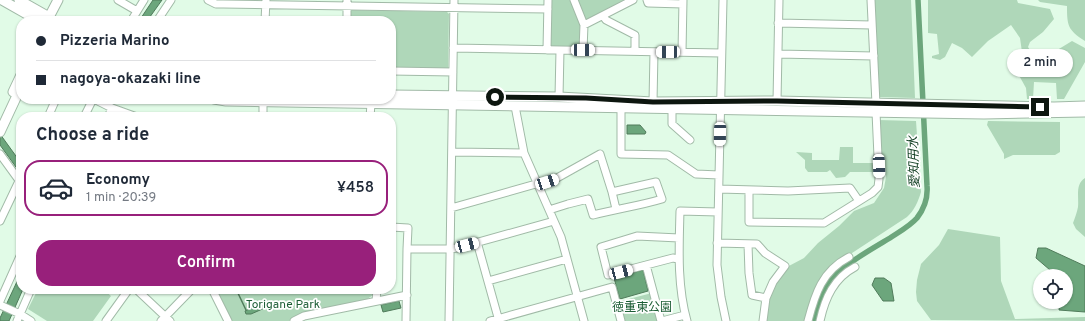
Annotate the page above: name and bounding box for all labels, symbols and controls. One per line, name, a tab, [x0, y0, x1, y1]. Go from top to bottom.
text: Pizzeria Marino	[60, 32, 169, 51]
car	[571, 44, 595, 56]
car	[656, 46, 680, 58]
callout: 2 min	[1007, 49, 1073, 77]
text: 2 min	[1023, 55, 1057, 71]
text: nagoya-okazaki line	[60, 70, 201, 89]
route start	[486, 88, 504, 106]
route end	[1031, 98, 1049, 116]
car	[714, 122, 726, 146]
text: Choose a ride	[36, 124, 149, 147]
water label: 愛知用水	[906, 134, 924, 188]
car	[873, 154, 885, 178]
icon: car	[38, 170, 74, 206]
text: Economy	[86, 171, 150, 190]
car	[534, 173, 560, 191]
text: ¥458	[337, 179, 374, 198]
text: 1 min · 20:39	[86, 190, 156, 206]
car	[454, 236, 480, 254]
button: Confirm	[36, 240, 376, 286]
car	[608, 263, 634, 281]
map controls	[1033, 269, 1073, 309]
button: locate	[1033, 269, 1073, 309]
park label: Torigane Park	[246, 297, 320, 313]
park label: 徳重東公園	[612, 300, 672, 316]

